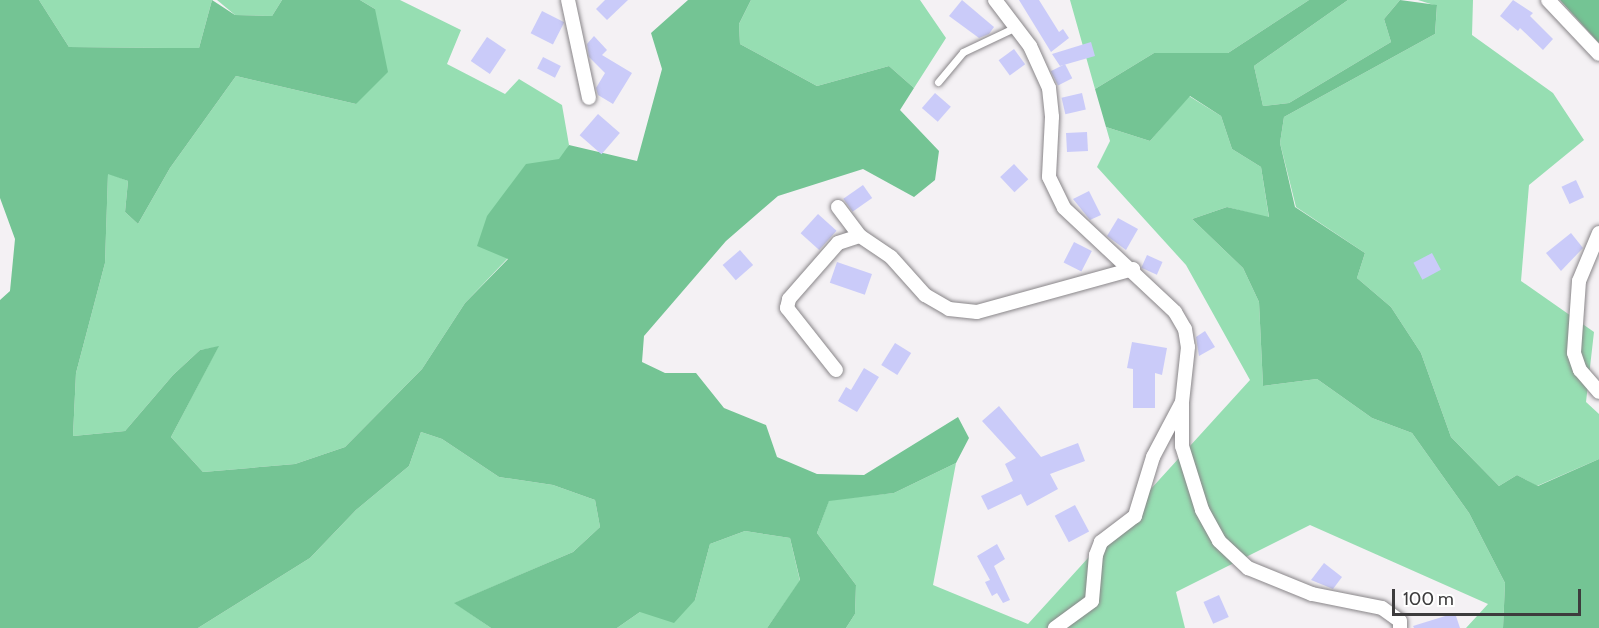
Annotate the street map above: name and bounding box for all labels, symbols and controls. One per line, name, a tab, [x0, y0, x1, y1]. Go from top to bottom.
scale bar	[1395, 577, 1584, 615]
text: 100 m	[1403, 588, 1454, 610]

